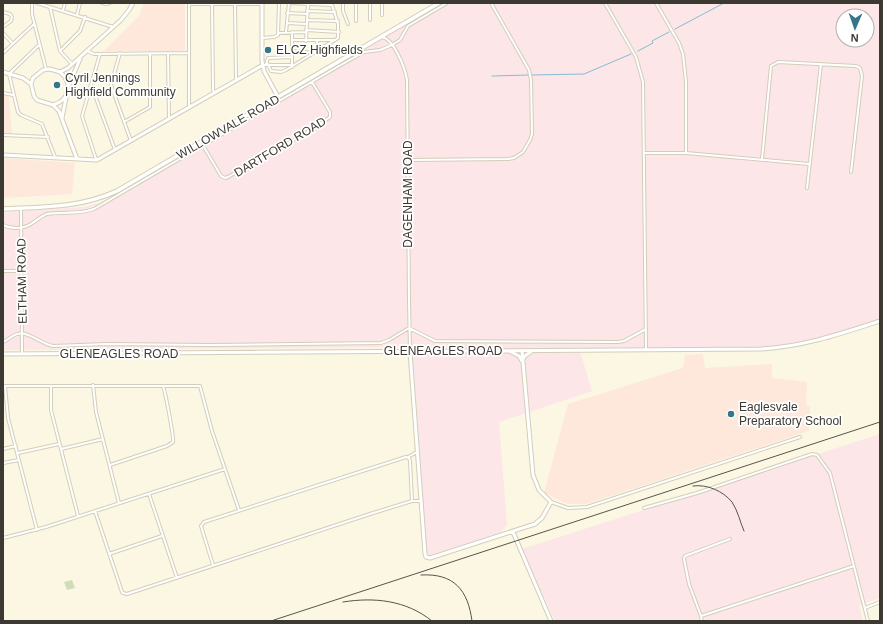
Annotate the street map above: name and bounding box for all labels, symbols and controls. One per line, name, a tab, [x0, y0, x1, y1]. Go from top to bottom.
north arrow	[835, 8, 875, 48]
text: N	[850, 32, 859, 44]
place label: ELCZ Highfields	[276, 43, 363, 57]
marker: ELCZ Highfields	[263, 45, 273, 55]
place label: Cyril Jennings Highfield Community	[65, 71, 176, 99]
marker: Cyril Jennings Highfield Community	[52, 80, 62, 90]
street label: WILLOWVALE ROAD	[174, 92, 282, 162]
street label: DARTFORD ROAD	[232, 114, 329, 180]
street label: DAGENHAM ROAD	[401, 140, 415, 248]
street label: ELTHAM ROAD	[14, 238, 30, 324]
street label: GLENEAGLES ROAD	[384, 344, 503, 358]
street label: GLENEAGLES ROAD	[60, 347, 179, 361]
place label: Eaglesvale Preparatory School	[739, 400, 842, 428]
marker: Eaglesvale Preparatory School	[726, 409, 736, 419]

